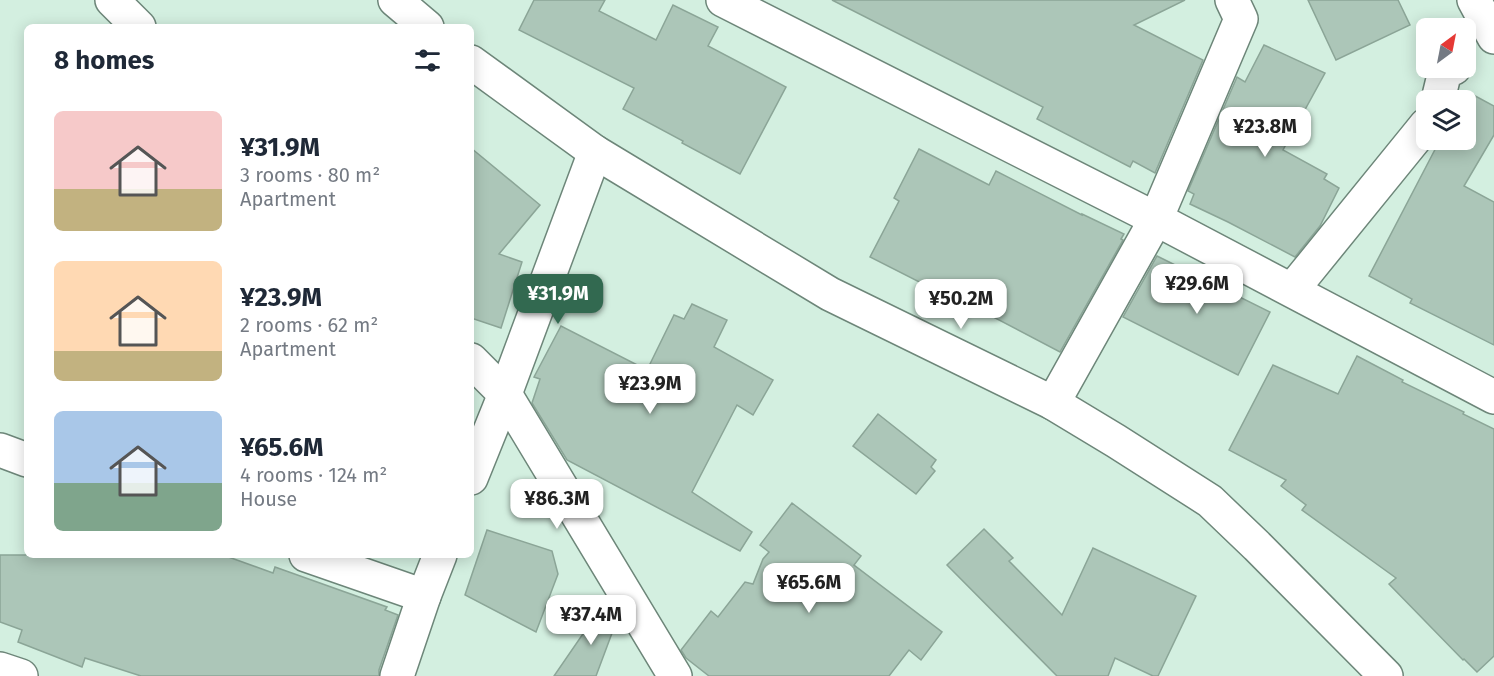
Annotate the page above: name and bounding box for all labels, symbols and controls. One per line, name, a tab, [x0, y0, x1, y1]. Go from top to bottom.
north arrow	[1416, 18, 1476, 78]
map controls	[1416, 18, 1476, 150]
icon: filters	[411, 44, 444, 77]
text: 8 homes	[54, 45, 154, 76]
button: layers	[1416, 90, 1476, 150]
pin: ¥23.8M	[1216, 107, 1314, 158]
text: ¥23.8M	[1233, 114, 1297, 138]
text: ¥31.9M	[240, 132, 320, 163]
icon: home	[102, 135, 174, 207]
text: 3 rooms · 80 m²	[240, 163, 380, 187]
text: Apartment	[240, 187, 336, 211]
pin: ¥29.6M	[1148, 264, 1246, 315]
text: ¥29.6M	[1165, 271, 1229, 295]
pin: ¥31.9M	[509, 274, 607, 325]
pin: ¥50.2M	[912, 279, 1010, 330]
text: ¥31.9M	[527, 281, 589, 305]
text: ¥23.9M	[240, 282, 322, 313]
icon: home	[102, 285, 174, 357]
text: ¥50.2M	[929, 286, 993, 310]
text: 2 rooms · 62 m²	[240, 313, 378, 337]
text: Apartment	[240, 337, 336, 361]
pin: ¥23.9M	[601, 364, 699, 415]
text: ¥23.9M	[619, 371, 681, 395]
text: ¥65.6M	[240, 432, 324, 463]
icon: home	[102, 435, 174, 507]
text: 4 rooms · 124 m²	[240, 463, 387, 487]
pin: ¥86.3M	[508, 479, 606, 530]
text: ¥86.3M	[524, 486, 590, 510]
text: House	[240, 487, 297, 511]
pin: ¥65.6M	[760, 563, 858, 614]
text: ¥65.6M	[777, 570, 841, 594]
pin: ¥37.4M	[542, 595, 640, 646]
text: ¥37.4M	[560, 602, 622, 626]

